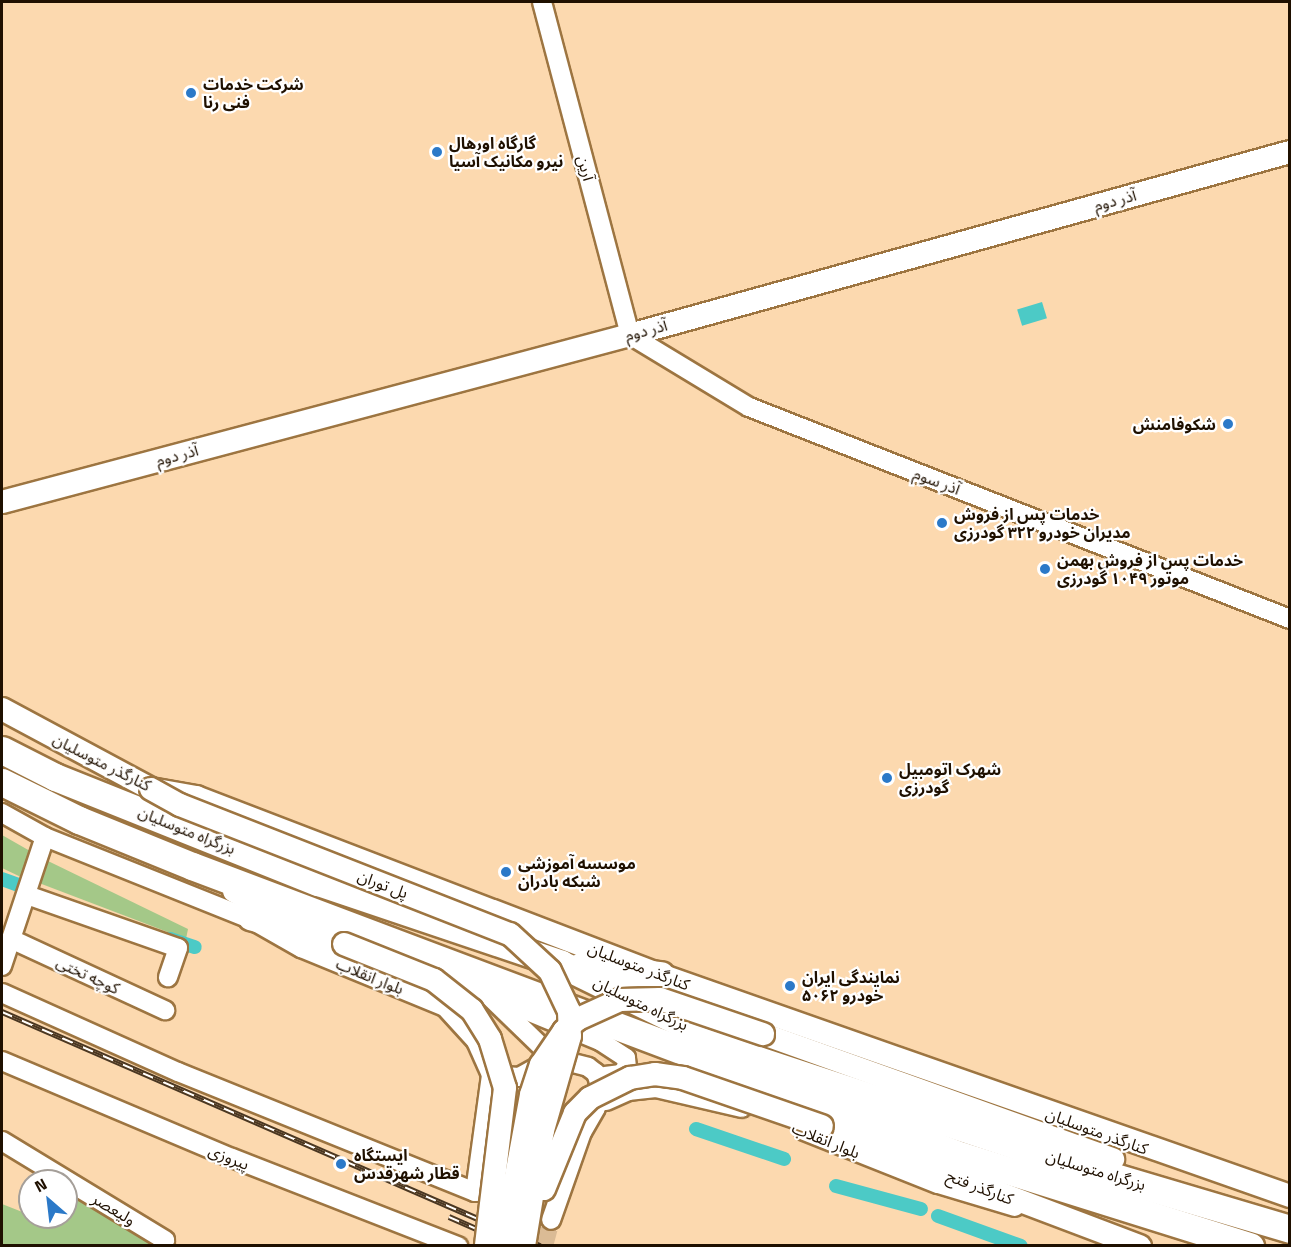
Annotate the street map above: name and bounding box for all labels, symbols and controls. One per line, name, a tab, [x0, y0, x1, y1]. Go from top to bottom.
place label: شرکت خدمات فنی رنا	[203, 74, 304, 112]
marker: شرکت خدمات فنی رنا	[184, 86, 198, 100]
place label: گارگاه اورهال نیرو مکانیک آسیا	[449, 133, 563, 171]
marker: گارگاه اورهال نیرو مکانیک آسیا	[430, 145, 444, 159]
street label: آرین	[573, 153, 599, 183]
street label: آذر دوم	[1092, 185, 1138, 215]
street label: آذر دوم	[623, 315, 669, 345]
place label: شکوفامنش	[1133, 414, 1216, 434]
marker: شکوفامنش	[1221, 417, 1235, 431]
street label: آذر دوم	[154, 440, 200, 470]
street label: آذر سوم	[911, 463, 963, 499]
place label: خدمات پس از فروش مدیران خودرو ۳۲۲ گودرزی	[954, 504, 1131, 542]
marker: خدمات پس از فروش مدیران خودرو ۳۲۲ گودرزی	[935, 516, 949, 530]
place label: خدمات پس از فروش بهمن موتور ۱۰۴۹ گودرزی	[1057, 550, 1243, 588]
marker: خدمات پس از فروش بهمن موتور ۱۰۴۹ گودرزی	[1038, 562, 1052, 576]
street label: کنارگذر متوسلیان	[50, 729, 154, 795]
place label: شهرک اتومبیل گودرزی	[899, 759, 1001, 797]
marker: شهرک اتومبیل گودرزی	[880, 771, 894, 785]
street label: بزرگراه متوسلیان	[136, 802, 238, 858]
place label: موسسه آموزشی شبکه بادران	[518, 853, 636, 891]
marker: موسسه آموزشی شبکه بادران	[499, 865, 513, 879]
street label: پل توران	[355, 866, 411, 902]
street label: کنارگذر متوسلیان	[585, 938, 693, 994]
street label: کوچه تختی	[53, 952, 123, 998]
street label: بلوار انقلاب	[333, 954, 407, 998]
place label: نمایندگی ایران خودرو ۵۰۶۲	[802, 967, 900, 1005]
street label: بزرگراه متوسلیان	[590, 972, 692, 1034]
marker: نمایندگی ایران خودرو ۵۰۶۲	[783, 979, 797, 993]
street label: کنارگذر متوسلیان	[1043, 1104, 1151, 1158]
street label: بلوار انقلاب	[789, 1118, 863, 1162]
street label: پیروزی	[206, 1140, 252, 1174]
place label: ایستگاه قطار شهرقدس	[354, 1145, 460, 1183]
street label: بزرگراه متوسلیان	[1044, 1146, 1148, 1194]
marker: ایستگاه قطار شهرقدس	[332, 1155, 350, 1173]
street label: کنارگذر فتح	[944, 1166, 1016, 1208]
north arrow	[18, 1169, 78, 1229]
text: N	[30, 1172, 51, 1198]
street label: ولیعصر	[89, 1189, 139, 1229]

